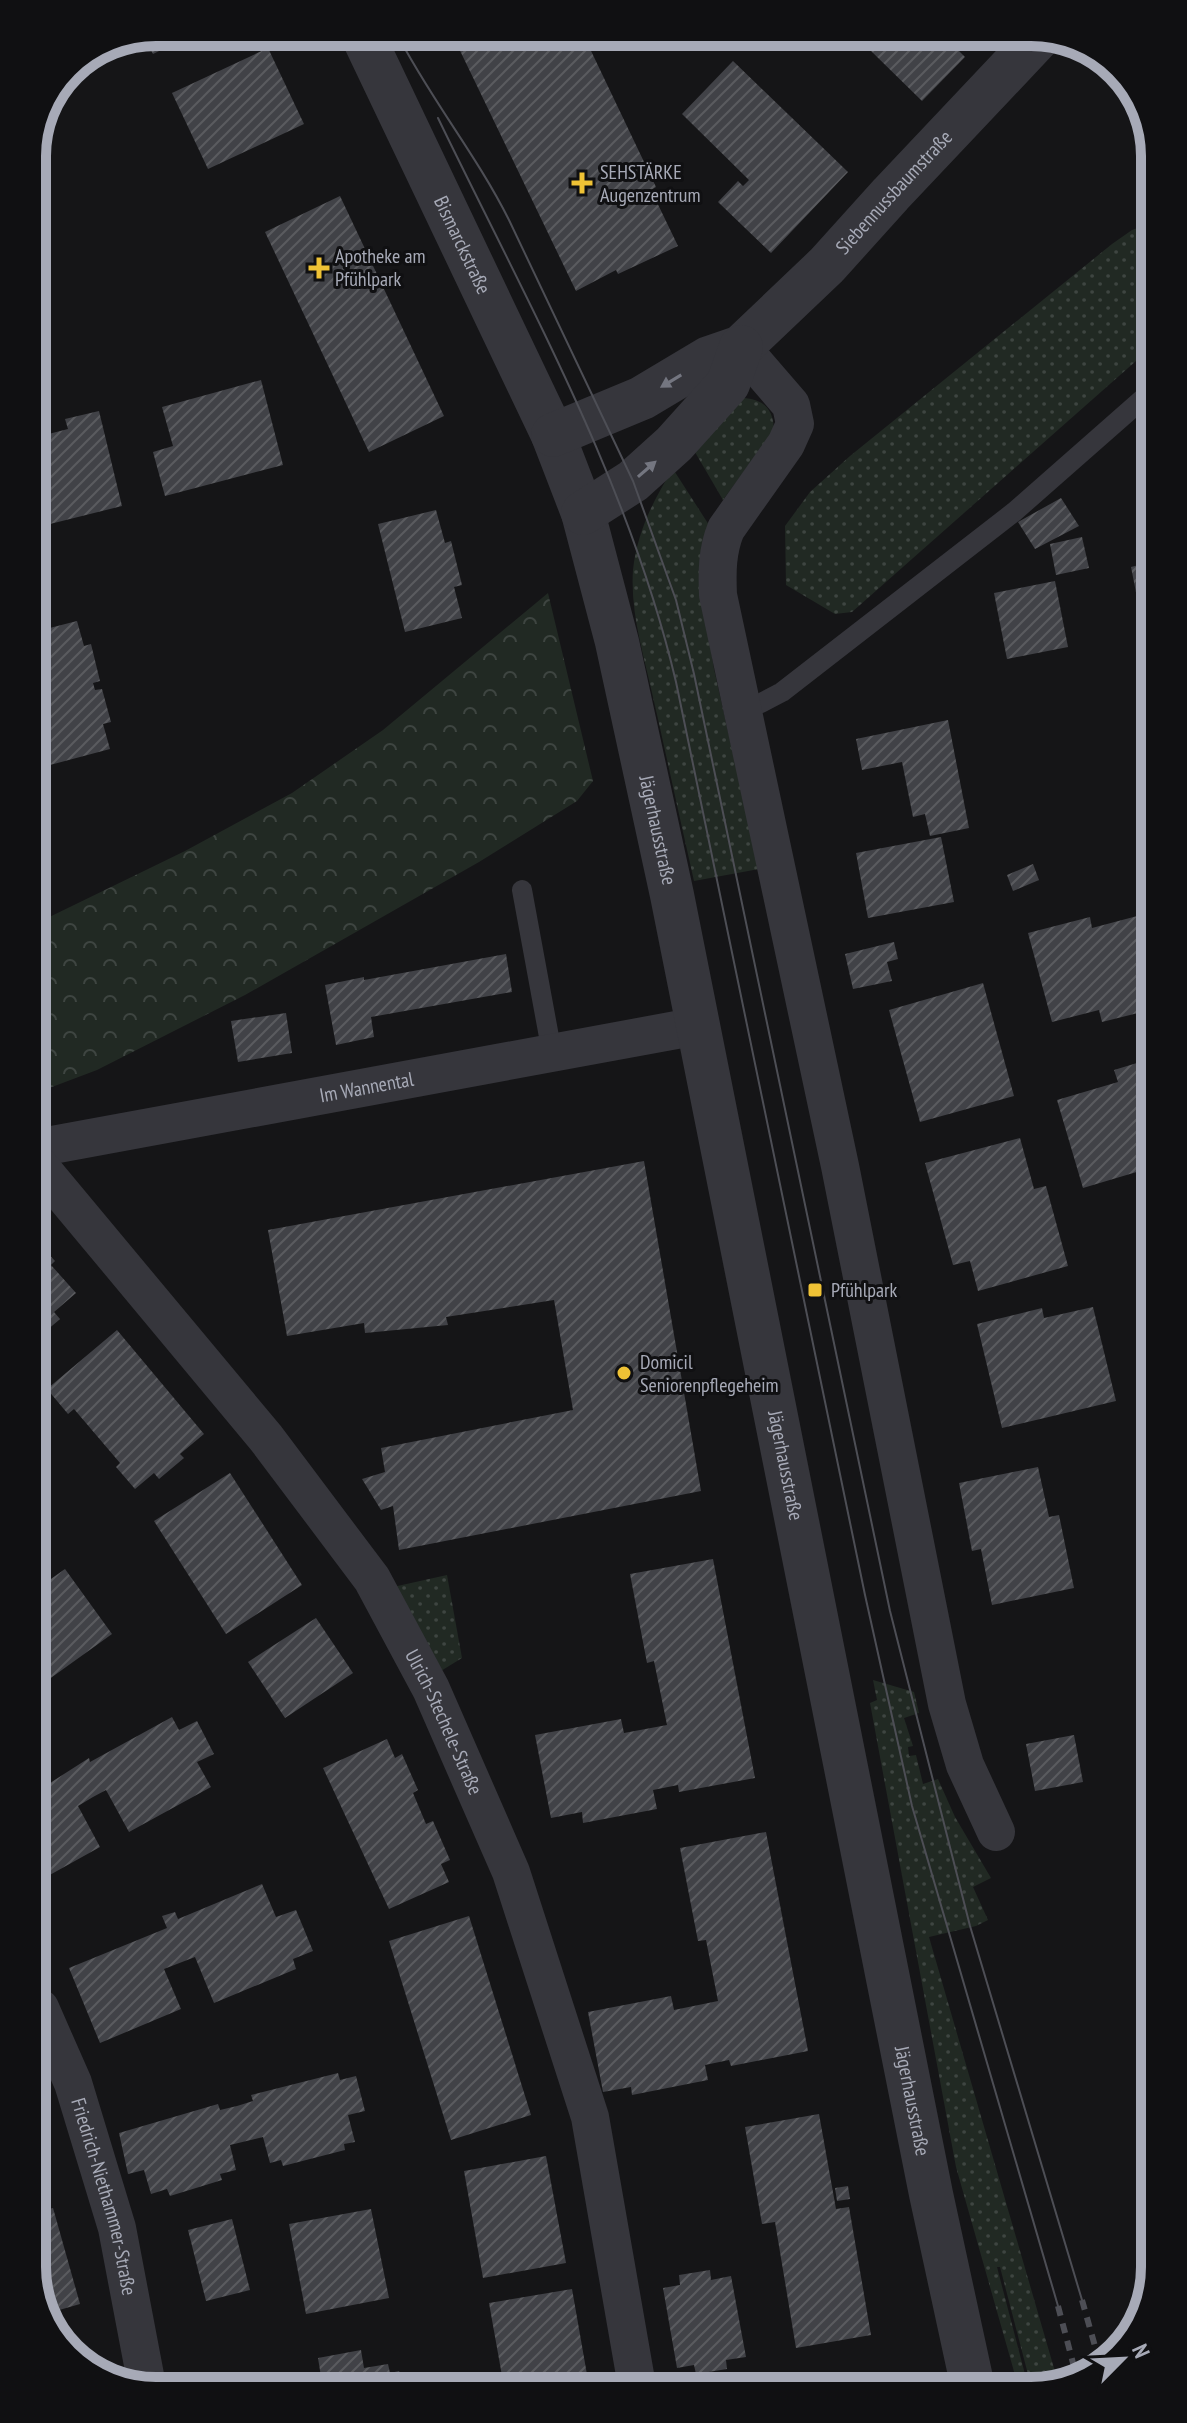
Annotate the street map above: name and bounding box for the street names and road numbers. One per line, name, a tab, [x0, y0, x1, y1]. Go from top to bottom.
street label: Siebennussbaumstraße	[830, 124, 958, 260]
street label: Bismarckstraße	[428, 192, 497, 298]
street label: Jägerhausstraße	[633, 772, 682, 887]
street label: Im Wannental	[317, 1066, 416, 1109]
street label: Jägerhausstraße	[762, 1407, 809, 1523]
street label: Ulrich-Stechele-Straße	[399, 1645, 489, 1799]
street label: Jägerhausstraße	[889, 2043, 936, 2158]
street label: Friedrich-Niethammer-Straße	[65, 2095, 143, 2298]

